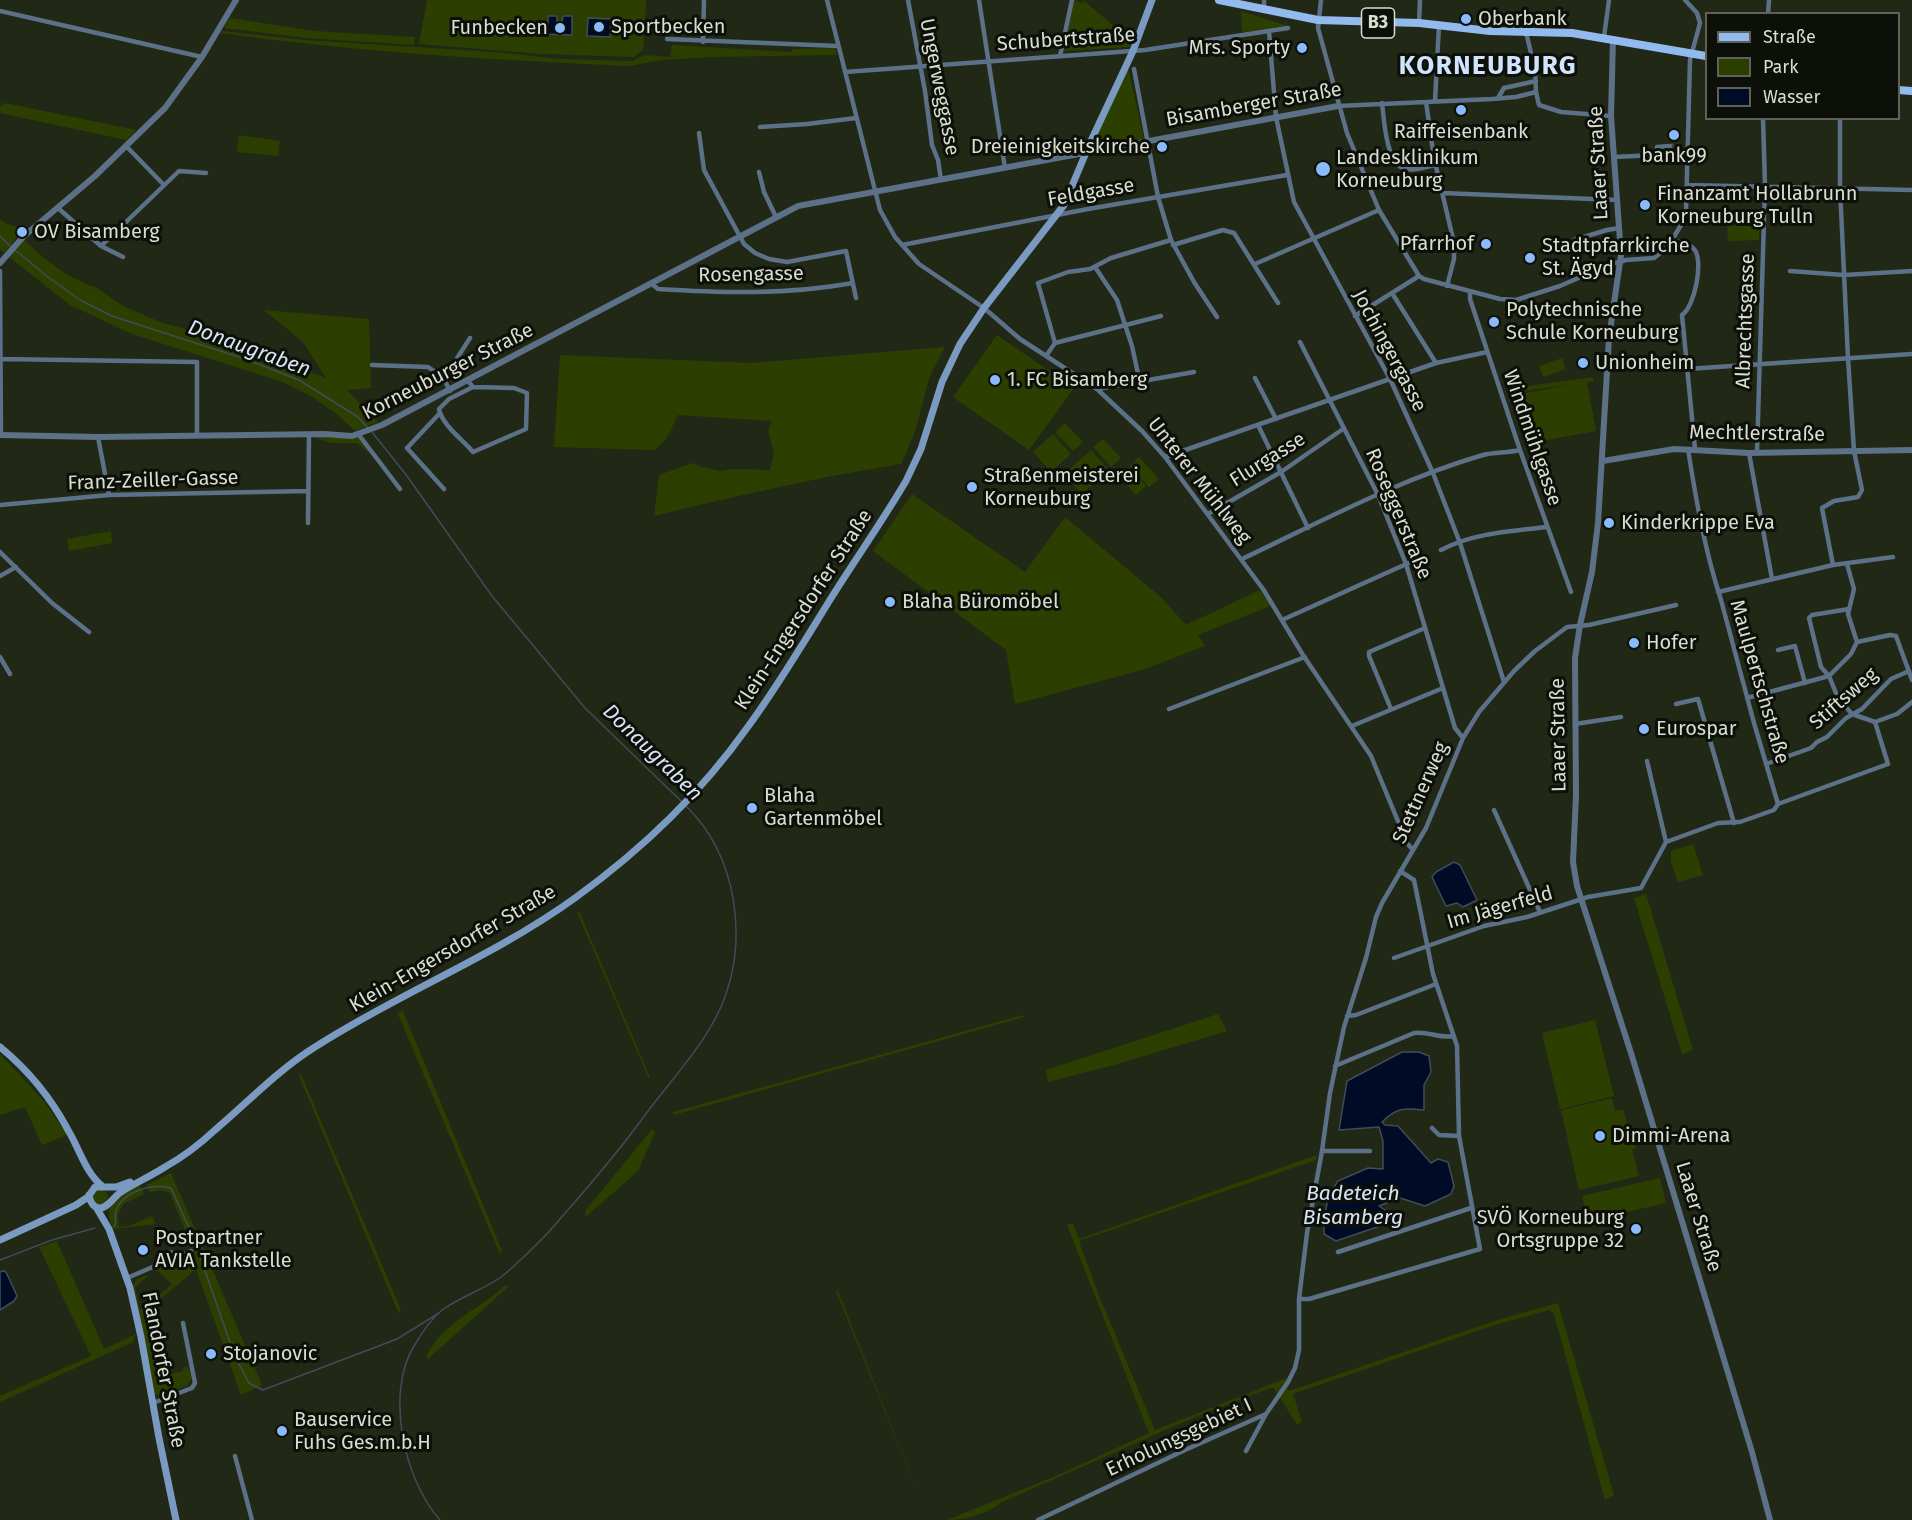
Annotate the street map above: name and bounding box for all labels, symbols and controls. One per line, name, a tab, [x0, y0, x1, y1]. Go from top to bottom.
place label: Oberbank	[1478, 7, 1567, 31]
road number: B3	[1362, 8, 1394, 38]
marker: Oberbank	[1459, 12, 1473, 26]
legend	[1705, 12, 1900, 120]
place label: Sportbecken	[611, 15, 725, 39]
place label: Funbecken	[451, 16, 548, 40]
street label: Ungerweggasse	[914, 16, 964, 158]
marker: Sportbecken	[592, 20, 606, 34]
marker: Funbecken	[553, 21, 567, 35]
street label: Schubertstraße	[996, 23, 1136, 57]
text: Straße	[1763, 26, 1816, 48]
place label: Mrs. Sporty	[1188, 36, 1290, 60]
marker: Mrs. Sporty	[1295, 41, 1309, 55]
district label: KORNEUBURG	[1399, 51, 1577, 83]
text: Park	[1763, 56, 1798, 78]
street label: Bisamberger Straße	[1164, 78, 1344, 132]
text: Wasser	[1763, 86, 1820, 108]
marker: Raiffeisenbank	[1454, 103, 1468, 117]
street label: Laaer Straße	[1584, 105, 1614, 221]
place label: Raiffeisenbank	[1394, 120, 1528, 144]
marker: bank99	[1667, 128, 1681, 142]
place label: Dreieinigkeitskirche	[971, 135, 1150, 159]
marker: Dreieinigkeitskirche	[1155, 140, 1169, 154]
place label: bank99	[1641, 144, 1707, 168]
place label: Landesklinikum Korneuburg	[1336, 146, 1479, 193]
marker: Landesklinikum Korneuburg	[1314, 160, 1332, 178]
street label: Feldgasse	[1046, 174, 1136, 212]
place label: Finanzamt Hollabrunn Korneuburg Tulln	[1657, 182, 1858, 229]
marker: Finanzamt Hollabrunn Korneuburg Tulln	[1638, 198, 1652, 212]
place label: OV Bisamberg	[34, 220, 160, 244]
marker: OV Bisamberg	[15, 225, 29, 239]
place label: Pfarrhof	[1400, 232, 1474, 256]
place label: Stadtpfarrkirche St. Ägyd	[1542, 234, 1690, 281]
marker: Pfarrhof	[1479, 237, 1493, 251]
marker: Stadtpfarrkirche St. Ägyd	[1523, 251, 1537, 265]
street label: Albrechtsgasse	[1732, 253, 1760, 389]
street label: Rosengasse	[698, 262, 804, 288]
street label: Jochingergasse	[1347, 286, 1431, 416]
place label: Polytechnische Schule Korneuburg	[1506, 298, 1678, 345]
water label: Donaugraben	[184, 315, 314, 383]
marker: Polytechnische Schule Korneuburg	[1487, 315, 1501, 329]
street label: Korneuburger Straße	[358, 318, 538, 426]
place label: Unionheim	[1595, 351, 1694, 375]
marker: Unionheim	[1576, 356, 1590, 370]
street label: Windmühlgasse	[1497, 367, 1567, 509]
place label: 1. FC Bisamberg	[1007, 368, 1147, 392]
marker: 1. FC Bisamberg	[988, 373, 1002, 387]
street label: Unterer Mühlweg	[1142, 413, 1256, 549]
street label: Mechtlerstraße	[1689, 421, 1825, 447]
street label: Flurgasse	[1226, 427, 1310, 493]
street label: Roseggerstraße	[1360, 445, 1436, 583]
place label: Straßenmeisterei Korneuburg	[984, 464, 1139, 511]
street label: Franz-Zeiller-Gasse	[67, 466, 239, 496]
marker: Straßenmeisterei Korneuburg	[965, 480, 979, 494]
street label: Klein-Engersdorfer Straße	[730, 505, 878, 715]
place label: Kinderkrippe Eva	[1621, 511, 1775, 535]
marker: Kinderkrippe Eva	[1602, 516, 1616, 530]
place label: Blaha Büromöbel	[902, 590, 1059, 614]
marker: Blaha Büromöbel	[883, 595, 897, 609]
street label: Maulpertschstraße	[1724, 597, 1794, 767]
place label: Hofer	[1646, 631, 1696, 655]
marker: Hofer	[1627, 636, 1641, 650]
street label: Stiftsweg	[1805, 663, 1883, 735]
street label: Laaer Straße	[1546, 678, 1572, 792]
water label: Donaugraben	[597, 699, 707, 807]
place label: Eurospar	[1656, 717, 1736, 741]
marker: Eurospar	[1637, 722, 1651, 736]
street label: Stettnerweg	[1388, 738, 1454, 848]
place label: Blaha Gartenmöbel	[764, 784, 882, 831]
marker: Blaha Gartenmöbel	[745, 801, 759, 815]
street label: Klein-Engersdorfer Straße	[346, 880, 560, 1018]
street label: Im Jägerfeld	[1444, 881, 1556, 935]
place label: Dimmi-Arena	[1612, 1124, 1730, 1148]
marker: Dimmi-Arena	[1593, 1129, 1607, 1143]
street label: Laaer Straße	[1670, 1159, 1726, 1275]
water label: Badeteich Bisamberg	[1303, 1181, 1403, 1231]
place label: SVÖ Korneuburg Ortsgruppe 32	[1477, 1206, 1624, 1253]
marker: SVÖ Korneuburg Ortsgruppe 32	[1629, 1222, 1643, 1236]
place label: Postpartner AVIA Tankstelle	[155, 1226, 292, 1273]
marker: Postpartner AVIA Tankstelle	[136, 1243, 150, 1257]
street label: Flandorfer Straße	[136, 1290, 190, 1450]
place label: Stojanovic	[223, 1342, 317, 1366]
marker: Stojanovic	[204, 1347, 218, 1361]
street label: Erholungsgebiet I	[1102, 1394, 1256, 1482]
place label: Bauservice Fuhs Ges.m.b.H	[294, 1408, 431, 1455]
marker: Bauservice Fuhs Ges.m.b.H	[275, 1424, 289, 1438]

